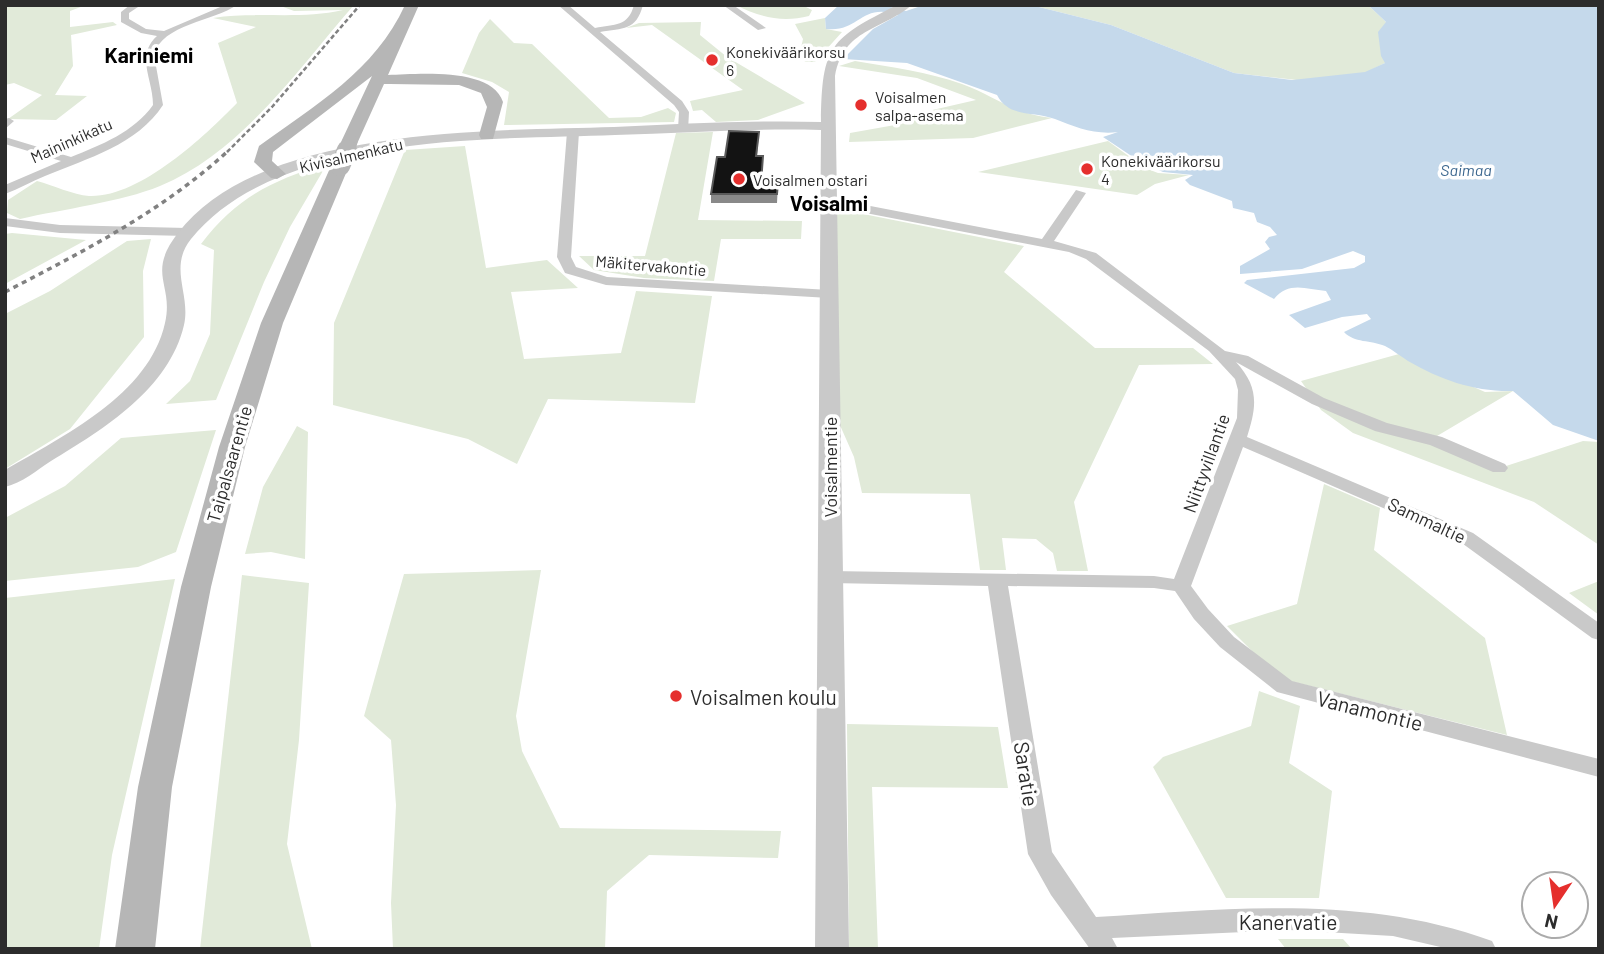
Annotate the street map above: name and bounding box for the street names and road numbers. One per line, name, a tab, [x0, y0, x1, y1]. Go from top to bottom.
street label: Maininkikatu	[27, 114, 115, 166]
street label: Kivisalmenkatu	[297, 134, 405, 176]
street label: Mäkitervakontie	[595, 251, 707, 279]
street label: Taipalsaarentie	[202, 403, 256, 525]
street label: Niittyvillantie	[1178, 410, 1234, 516]
street label: Voisalmentie	[819, 417, 841, 517]
street label: Sammaltie	[1384, 492, 1470, 548]
street label: Vanamontie	[1314, 685, 1426, 735]
street label: Saratie	[1010, 740, 1044, 808]
street label: Kanervatie	[1239, 909, 1337, 934]

